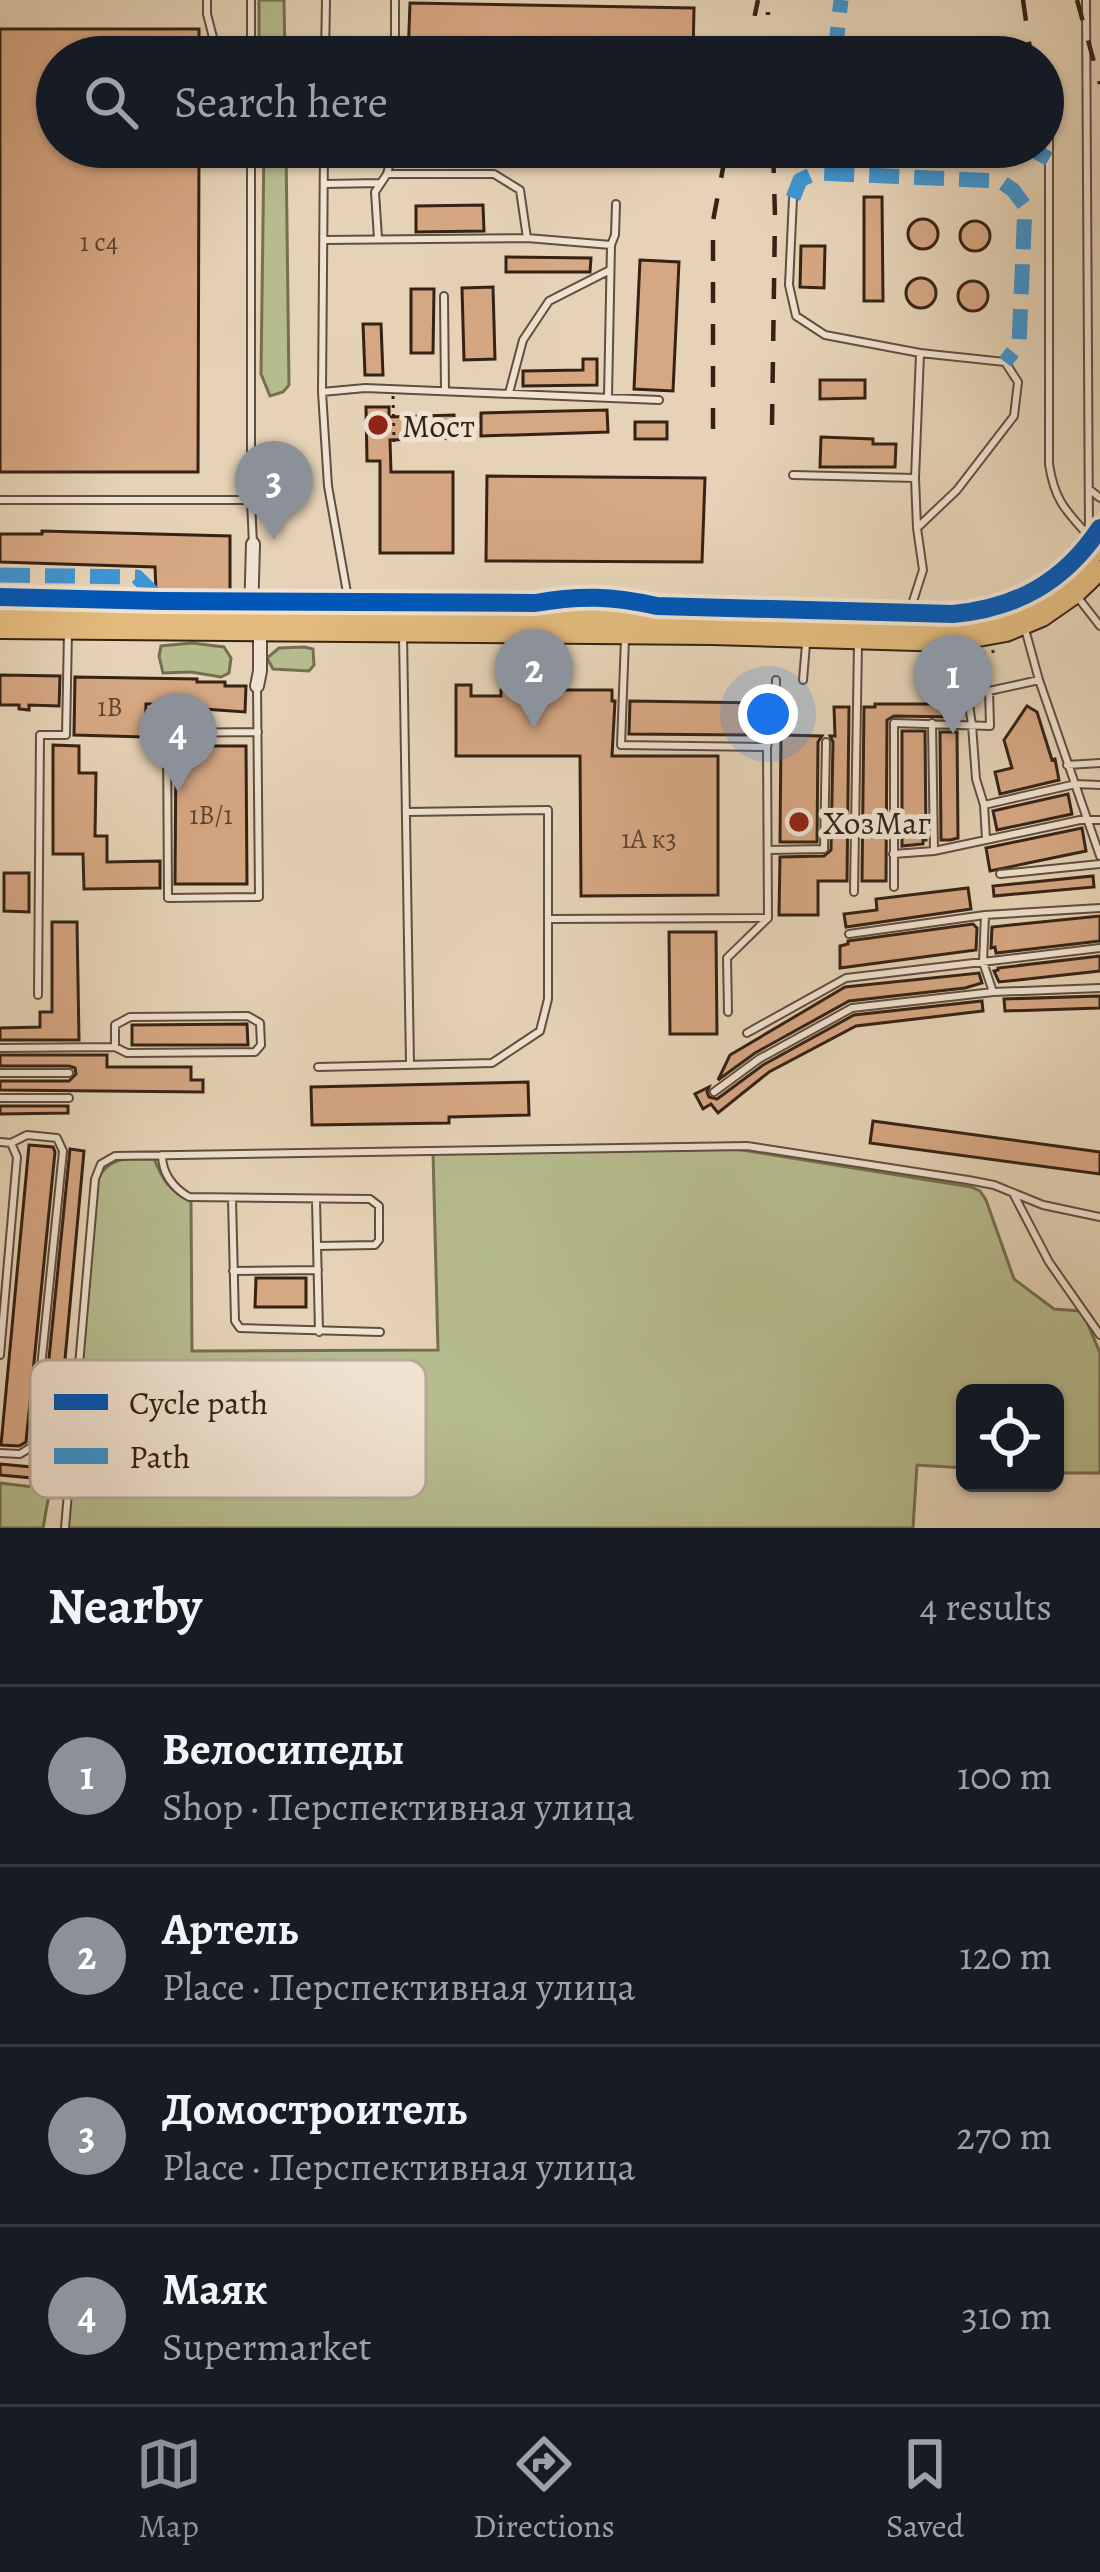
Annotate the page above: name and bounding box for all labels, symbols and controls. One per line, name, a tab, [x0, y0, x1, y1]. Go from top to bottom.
search box	[36, 36, 1064, 168]
icon: search	[78, 69, 144, 135]
text: Search here	[174, 71, 388, 133]
house number: 1 с4	[80, 224, 118, 260]
place label: Мост	[402, 403, 475, 448]
marker: Мост	[365, 412, 391, 438]
pin: 3	[235, 441, 313, 540]
pin: 2	[495, 629, 573, 728]
pin: 1	[914, 635, 992, 734]
your location	[738, 684, 798, 744]
house number: 1В	[97, 689, 123, 725]
pin: 4	[139, 693, 217, 792]
house number: 1В/1	[189, 797, 233, 833]
place label: ХозМаг	[823, 800, 931, 845]
marker: ХозМаг	[786, 809, 812, 835]
house number: 1А к3	[621, 821, 677, 857]
legend	[30, 1360, 426, 1498]
text: Cycle path	[129, 1380, 268, 1425]
map controls	[956, 1384, 1064, 1492]
button: locate	[956, 1384, 1064, 1492]
text: Path	[129, 1434, 190, 1479]
text: Nearby	[48, 1571, 202, 1641]
text: 4 results	[920, 1580, 1052, 1633]
text: Велосипеды	[162, 1718, 405, 1780]
text: 1	[80, 1749, 94, 1802]
text: 100 m	[957, 1749, 1052, 1802]
text: Shop · Перспективная улица	[162, 1780, 634, 1833]
text: Артель	[162, 1898, 298, 1960]
text: 2	[78, 1929, 96, 1982]
text: 120 m	[959, 1929, 1052, 1982]
text: Place · Перспективная улица	[162, 1960, 636, 2013]
text: Домостроитель	[162, 2078, 467, 2140]
text: 3	[79, 2109, 95, 2162]
text: 270 m	[956, 2109, 1052, 2162]
text: Place · Перспективная улица	[162, 2140, 636, 2193]
text: Маяк	[162, 2258, 268, 2320]
text: 4	[78, 2289, 96, 2342]
text: 310 m	[961, 2289, 1052, 2342]
text: Supermarket	[162, 2320, 371, 2373]
tab: Map	[136, 2431, 202, 2548]
tab: Directions	[473, 2431, 615, 2548]
tab: Saved	[886, 2431, 964, 2548]

